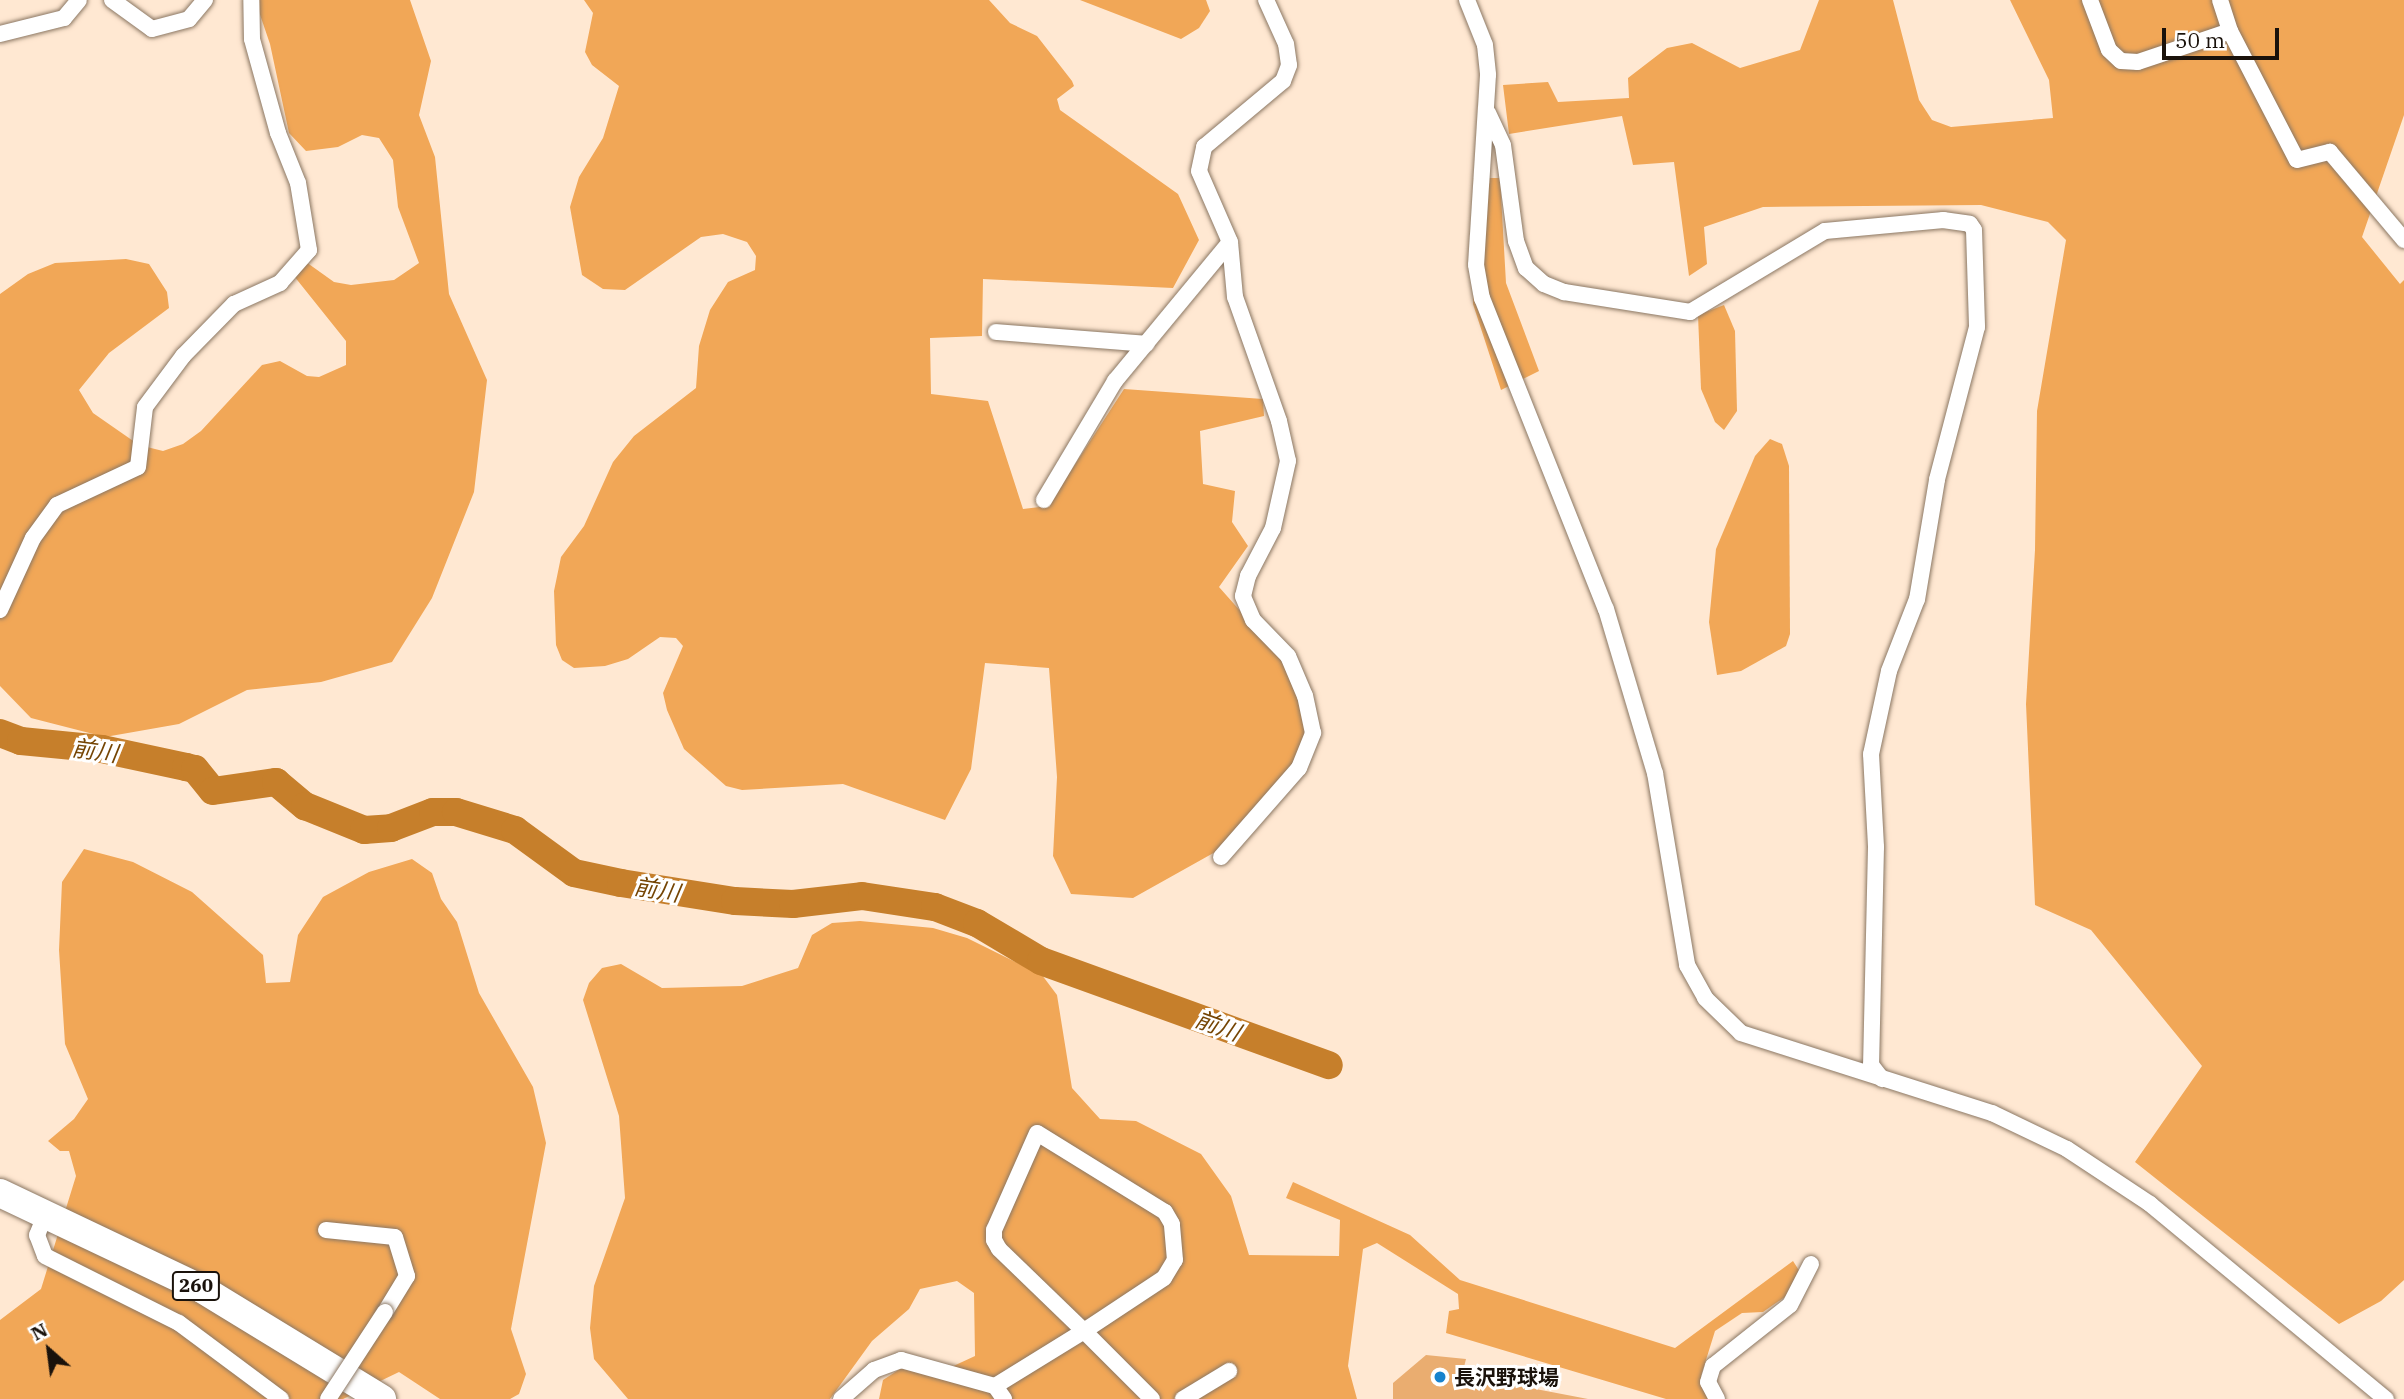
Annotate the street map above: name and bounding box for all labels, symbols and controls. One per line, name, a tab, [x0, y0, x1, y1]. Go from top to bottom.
scale bar	[2166, 14, 2283, 58]
text: 50 m	[2175, 26, 2225, 54]
water label: 前川	[70, 733, 120, 767]
water label: 前川	[632, 872, 682, 906]
water label: 前川	[1192, 1004, 1244, 1046]
road number: 260	[172, 1270, 220, 1302]
north arrow	[14, 1315, 84, 1385]
text: N	[27, 1317, 51, 1346]
place label: 長沢野球場	[1454, 1364, 1559, 1390]
marker: 長沢野球場	[1432, 1369, 1448, 1385]

